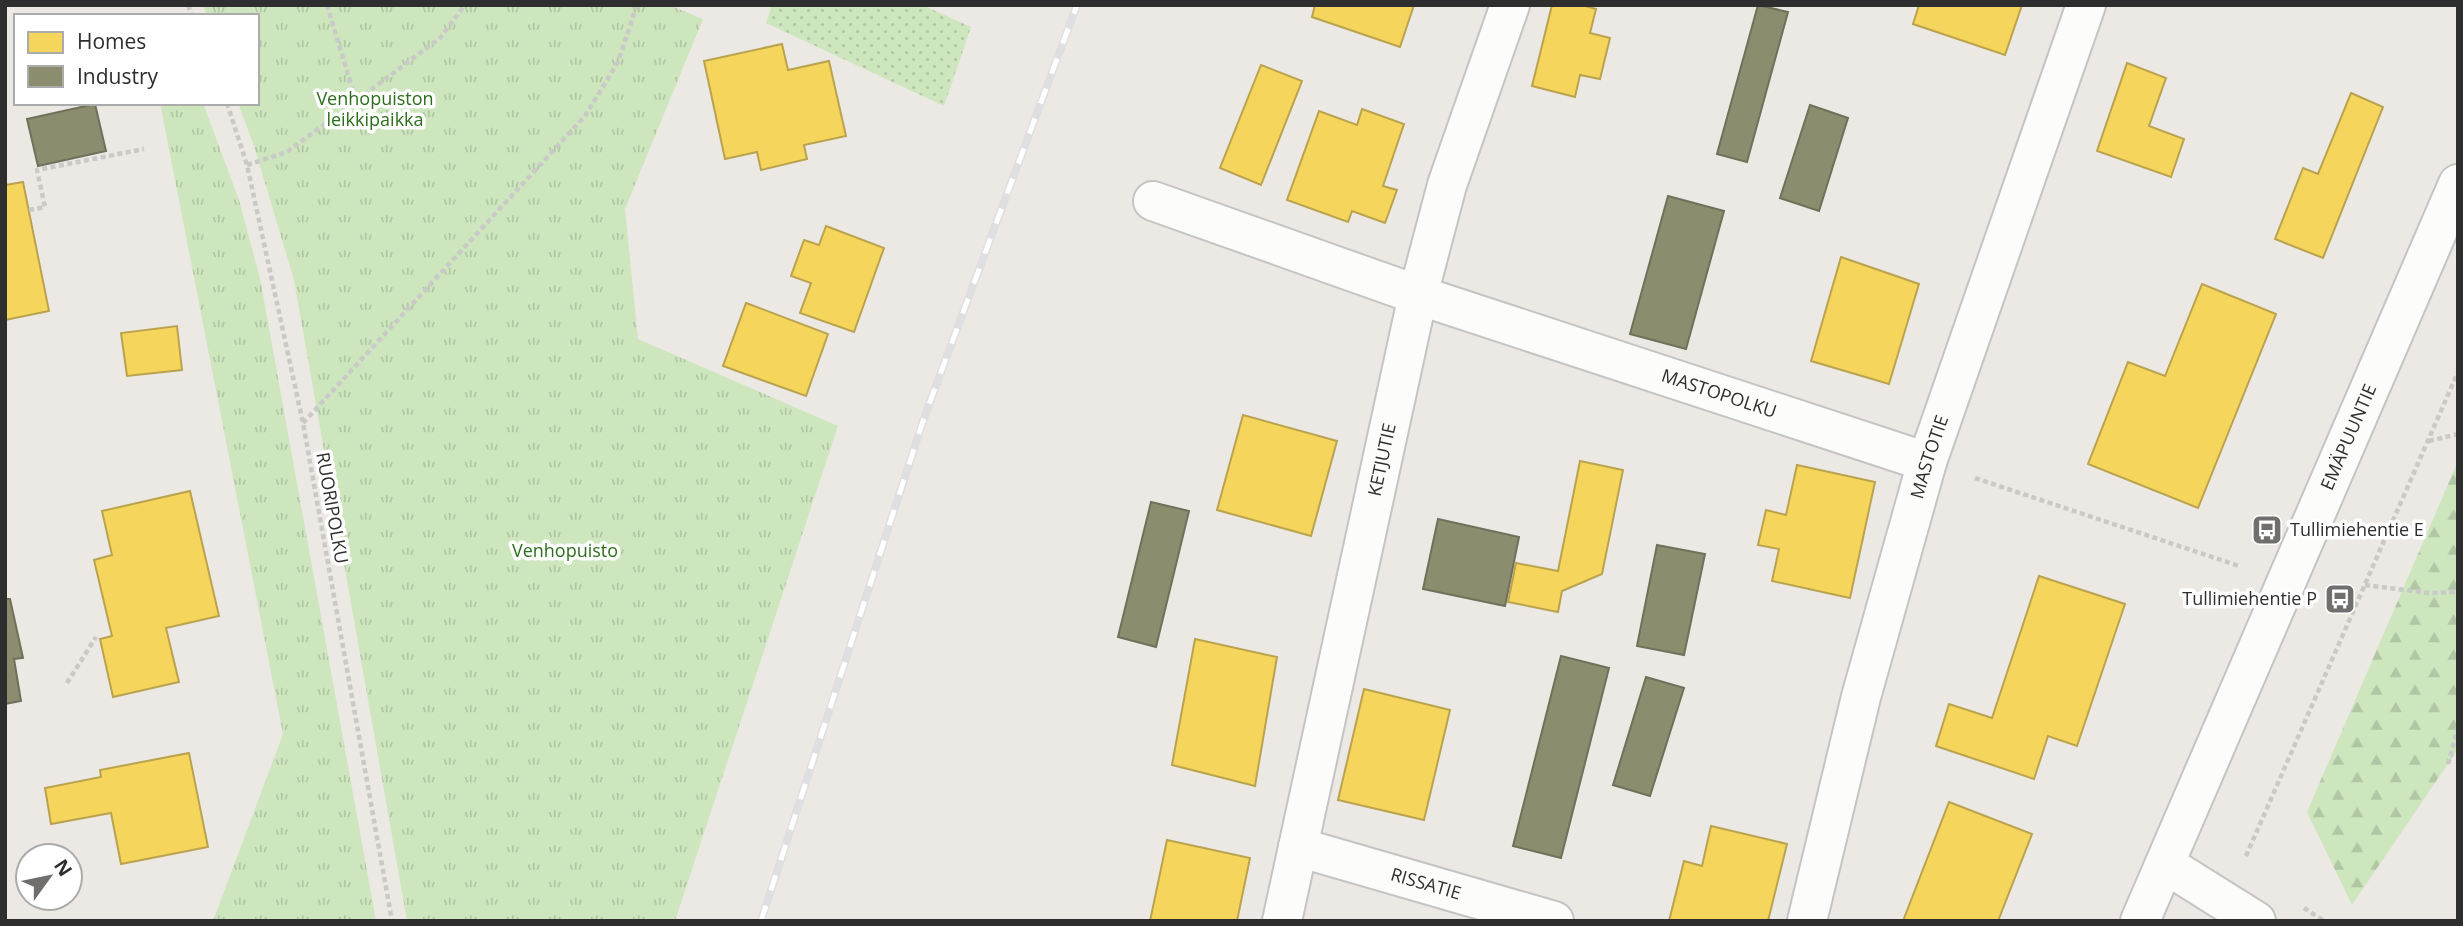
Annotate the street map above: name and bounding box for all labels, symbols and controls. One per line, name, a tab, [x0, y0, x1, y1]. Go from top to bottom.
legend	[14, 14, 259, 105]
text: Homes	[77, 27, 146, 55]
text: Industry	[77, 62, 159, 90]
park label: Venhopuiston leikkipaikka	[316, 86, 434, 131]
street label: MASTOPOLKU	[1659, 363, 1780, 423]
street label: EMÄPUUNTIE	[2314, 380, 2381, 493]
street label: MASTOTIE	[1904, 412, 1953, 501]
street label: KETJUTIE	[1362, 421, 1401, 498]
street label: RUORIPOLKU	[311, 450, 355, 565]
bus stop icon: Tullimiehentie E	[2250, 513, 2284, 547]
place label: Tullimiehentie E	[2290, 517, 2424, 541]
park label: Venhopuisto	[512, 538, 618, 562]
bus stop icon: Tullimiehentie P	[2323, 582, 2357, 616]
place label: Tullimiehentie P	[2182, 586, 2317, 610]
north arrow	[14, 842, 84, 912]
text: N	[48, 854, 78, 881]
street label: RISSATIE	[1388, 861, 1464, 905]

